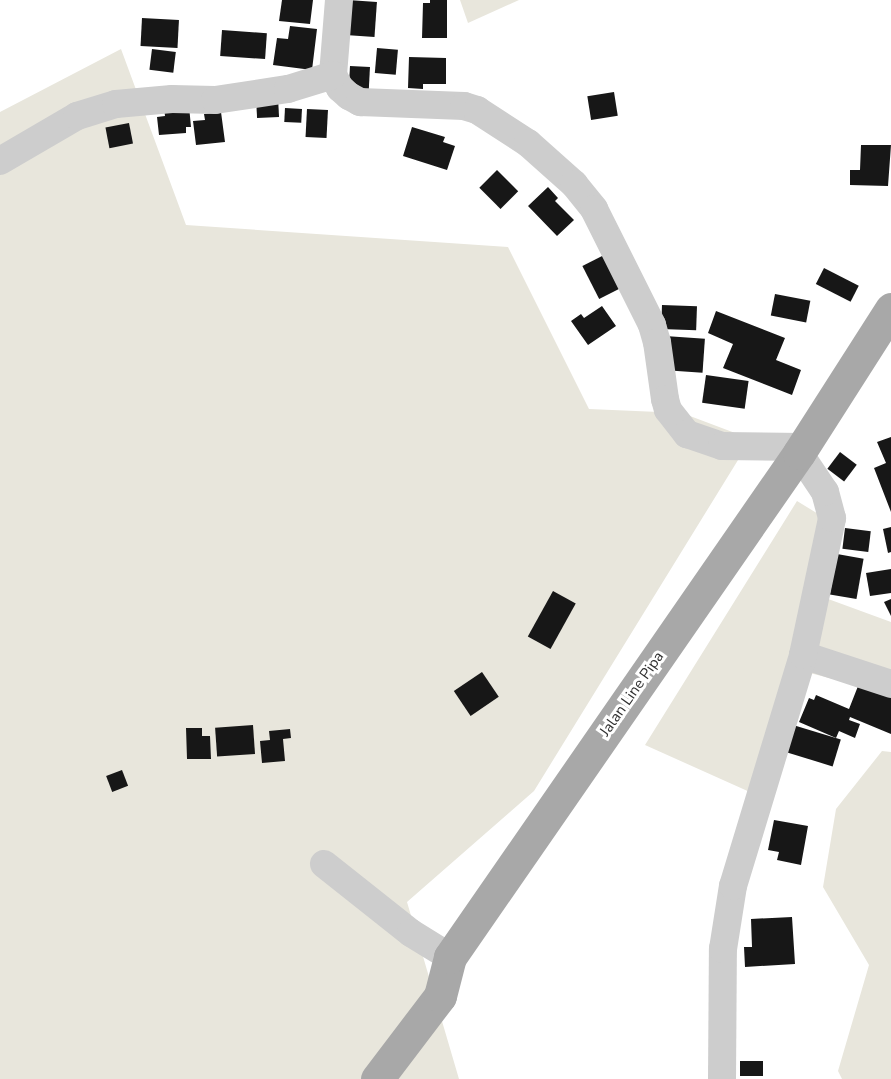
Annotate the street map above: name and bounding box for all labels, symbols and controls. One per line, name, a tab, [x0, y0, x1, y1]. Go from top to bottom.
street label: Jalan Line Pipa	[596, 648, 668, 740]

